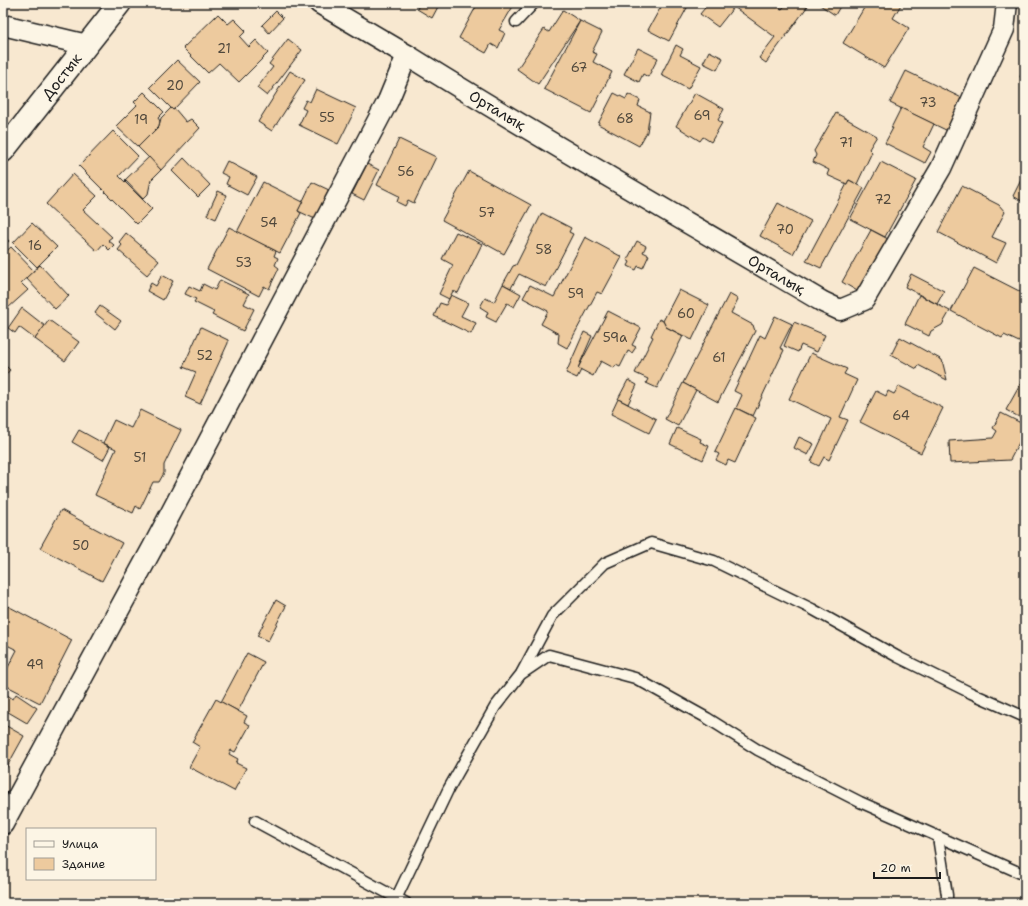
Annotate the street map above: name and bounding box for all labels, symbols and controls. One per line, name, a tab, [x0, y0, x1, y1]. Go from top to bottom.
house number: 21	[217, 40, 231, 57]
street label: Достык	[37, 49, 86, 104]
house number: 67	[571, 59, 587, 76]
house number: 20	[166, 77, 184, 94]
street label: Орталық	[465, 86, 530, 136]
house number: 73	[919, 94, 937, 111]
house number: 69	[693, 107, 711, 124]
house number: 55	[319, 109, 335, 126]
house number: 68	[616, 110, 634, 127]
house number: 19	[134, 111, 148, 128]
house number: 71	[839, 134, 853, 151]
house number: 56	[398, 163, 414, 180]
house number: 72	[874, 191, 892, 208]
house number: 57	[479, 204, 495, 221]
house number: 54	[261, 214, 277, 231]
house number: 70	[776, 221, 794, 238]
house number: 16	[28, 237, 42, 254]
house number: 58	[536, 241, 552, 258]
street label: Орталық	[744, 250, 809, 300]
house number: 53	[236, 254, 252, 271]
house number: 59	[568, 285, 584, 302]
house number: 60	[677, 305, 695, 322]
house number: 59а	[603, 329, 627, 346]
house number: 52	[197, 347, 213, 364]
house number: 61	[712, 349, 726, 366]
house number: 64	[892, 407, 910, 424]
house number: 51	[134, 449, 146, 466]
house number: 50	[73, 537, 89, 554]
house number: 49	[26, 656, 44, 673]
legend	[26, 828, 156, 880]
text: Улица	[62, 836, 99, 852]
scale bar	[874, 854, 940, 880]
text: Здание	[62, 856, 106, 872]
text: 20 m	[880, 860, 911, 876]

